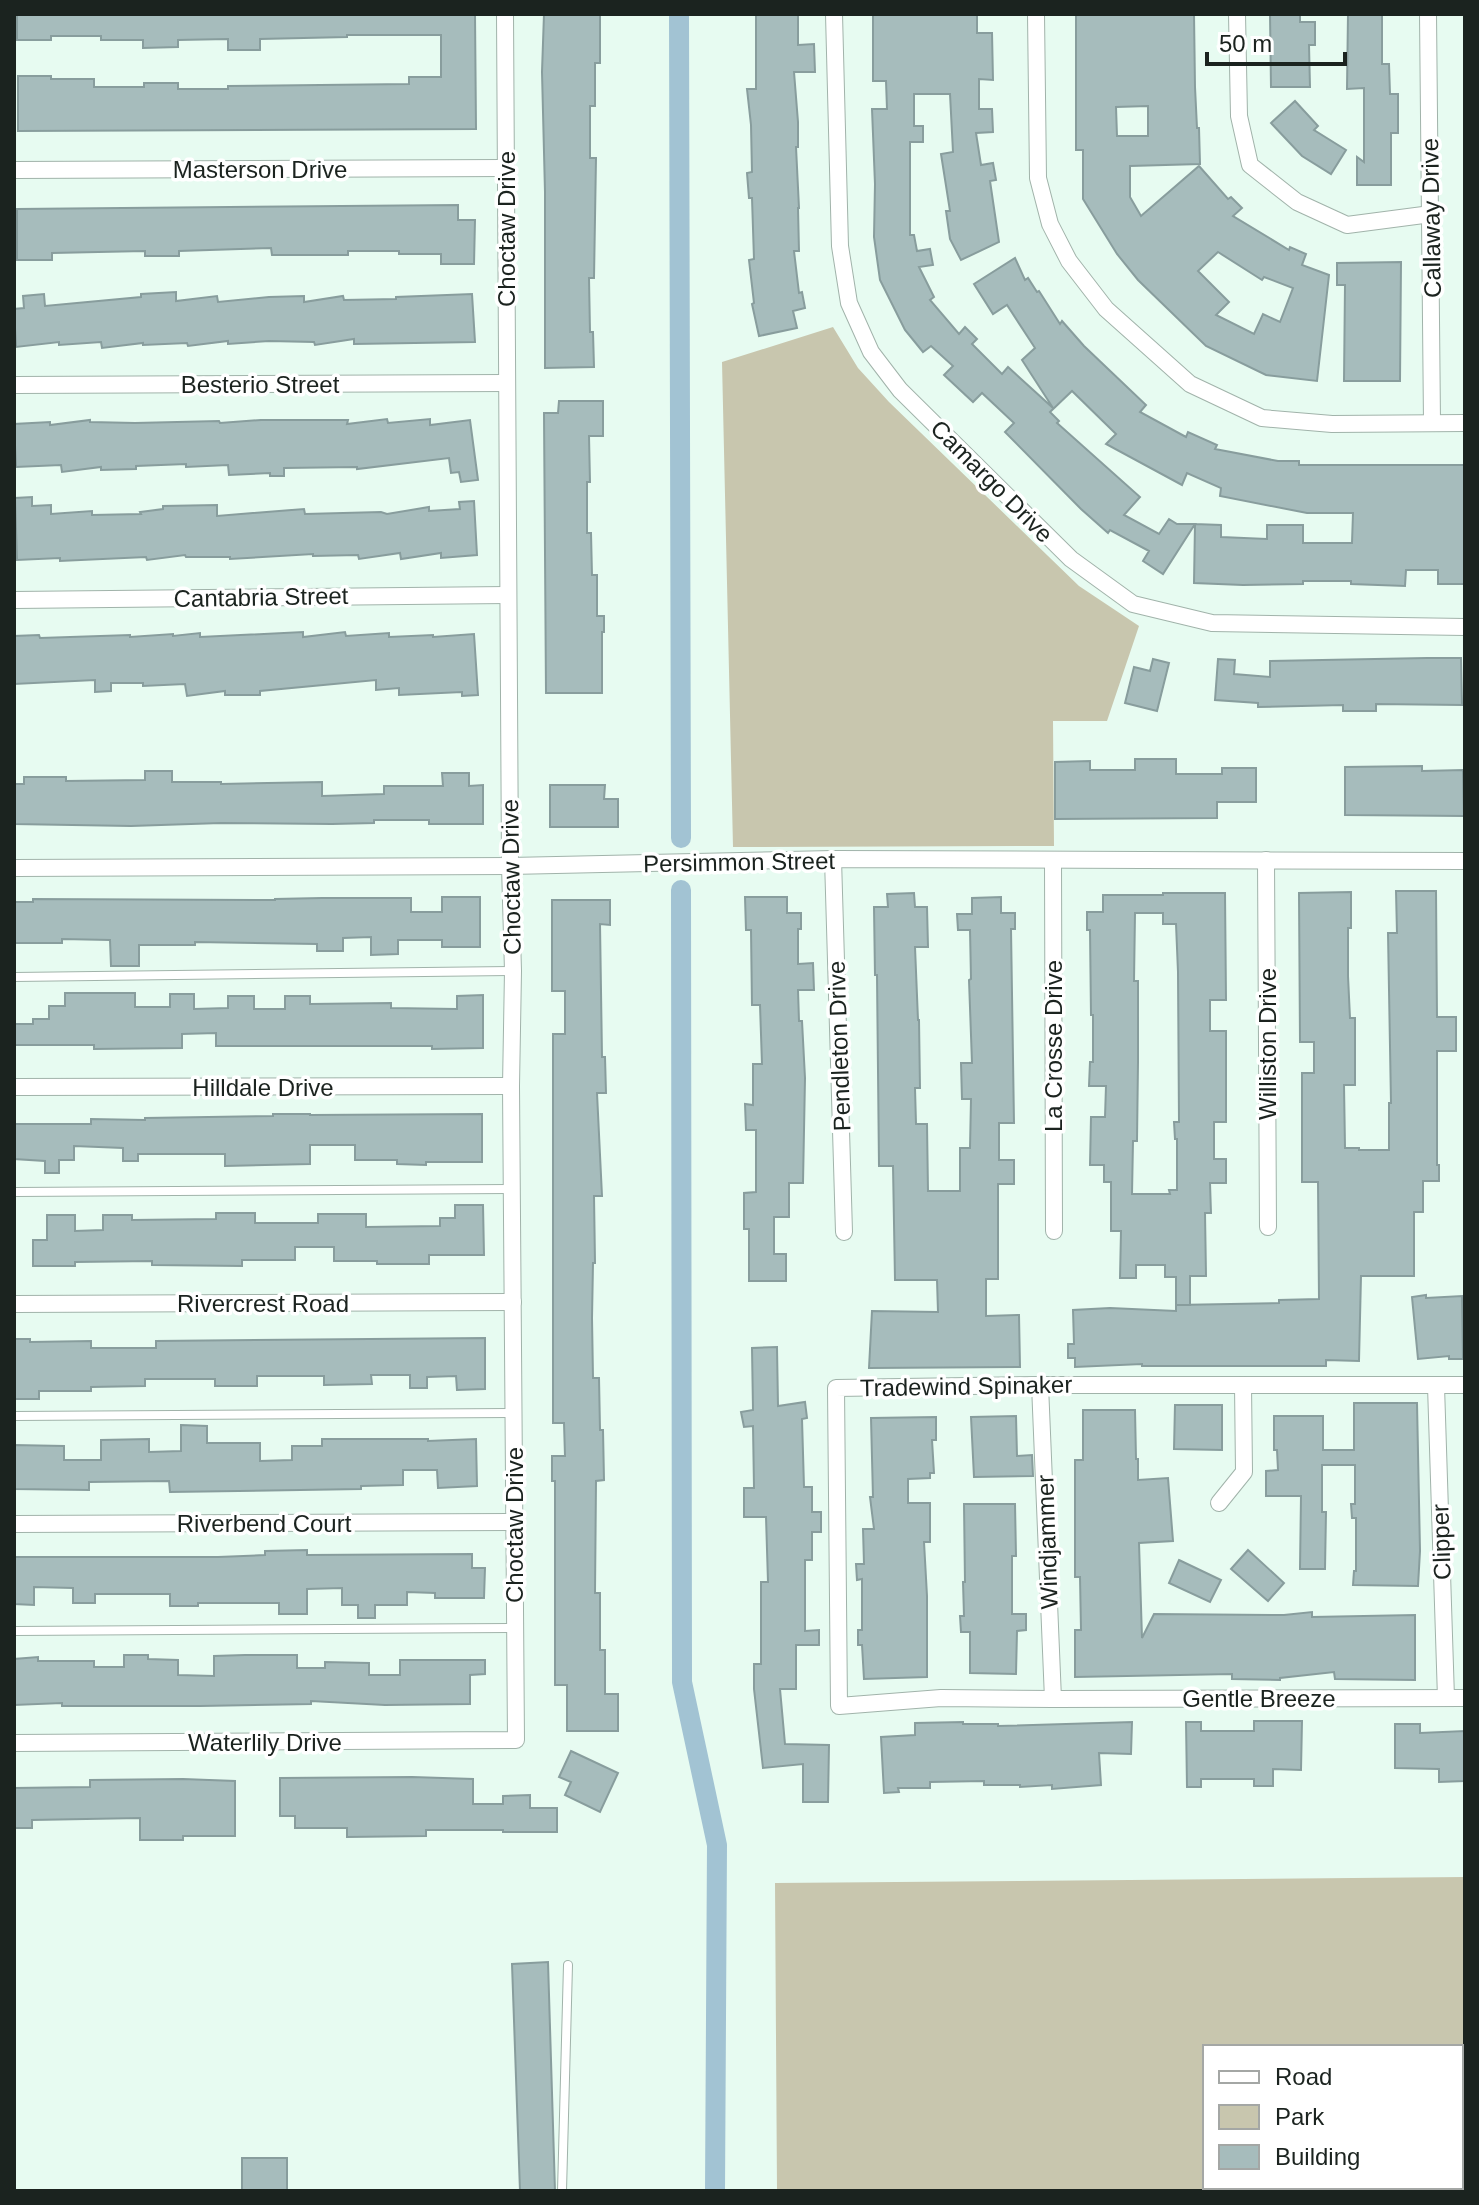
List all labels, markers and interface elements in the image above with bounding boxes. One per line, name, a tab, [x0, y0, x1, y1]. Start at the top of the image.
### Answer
scale bar	[1207, 16, 1345, 66]
text: 50 m	[1219, 30, 1272, 57]
street label: Callaway Drive	[1416, 138, 1446, 298]
street label: Choctaw Drive	[493, 151, 520, 307]
street label: Masterson Drive	[173, 156, 347, 183]
street label: Besterio Street	[181, 371, 340, 398]
street label: Camargo Drive	[925, 414, 1059, 548]
street label: Cantabria Street	[173, 582, 349, 612]
street label: Choctaw Drive	[496, 799, 526, 955]
street label: Persimmon Street	[643, 847, 836, 877]
street label: Pendleton Drive	[823, 960, 855, 1132]
street label: La Crosse Drive	[1040, 960, 1067, 1132]
street label: Williston Drive	[1254, 968, 1281, 1120]
street label: Hilldale Drive	[192, 1074, 334, 1101]
street label: Rivercrest Road	[177, 1290, 349, 1317]
street label: Tradewind Spinaker	[859, 1371, 1073, 1401]
street label: Choctaw Drive	[501, 1447, 528, 1603]
street label: Windjammer	[1031, 1474, 1063, 1610]
street label: Clipper	[1426, 1504, 1456, 1580]
street label: Riverbend Court	[177, 1510, 352, 1537]
street label: Gentle Breeze	[1182, 1685, 1336, 1712]
street label: Waterlily Drive	[188, 1729, 342, 1756]
legend	[1203, 2045, 1463, 2189]
text: Road	[1275, 2063, 1332, 2090]
text: Park	[1275, 2103, 1325, 2130]
text: Building	[1275, 2143, 1360, 2170]

